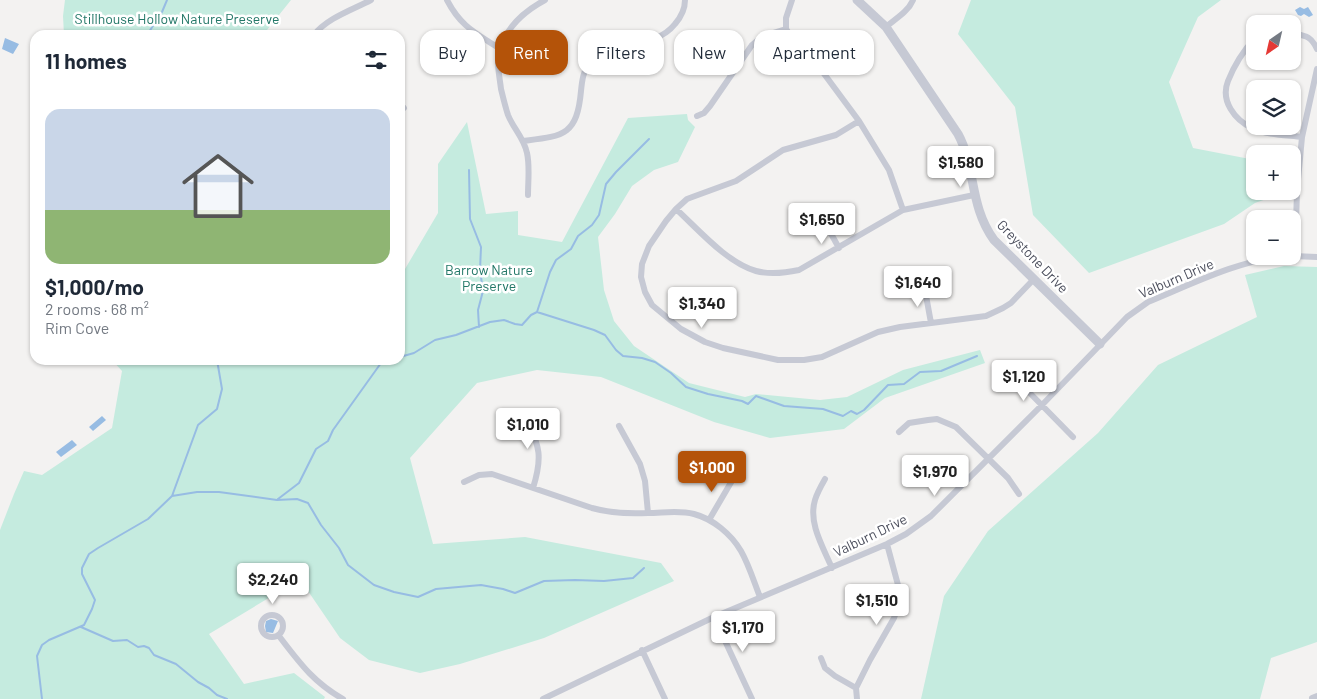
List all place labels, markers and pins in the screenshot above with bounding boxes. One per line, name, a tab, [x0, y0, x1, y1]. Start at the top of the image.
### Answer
pin: $1,580	[920, 146, 1002, 188]
pin: $1,650	[781, 202, 863, 245]
pin: $1,640	[877, 266, 959, 308]
pin: $1,340	[661, 286, 743, 329]
pin: $1,120	[983, 360, 1065, 402]
pin: $1,010	[487, 408, 569, 450]
pin: $1,000	[671, 450, 753, 493]
pin: $1,970	[894, 454, 976, 497]
pin: $2,240	[232, 562, 314, 605]
pin: $1,510	[836, 584, 918, 626]
pin: $1,170	[702, 610, 784, 653]

